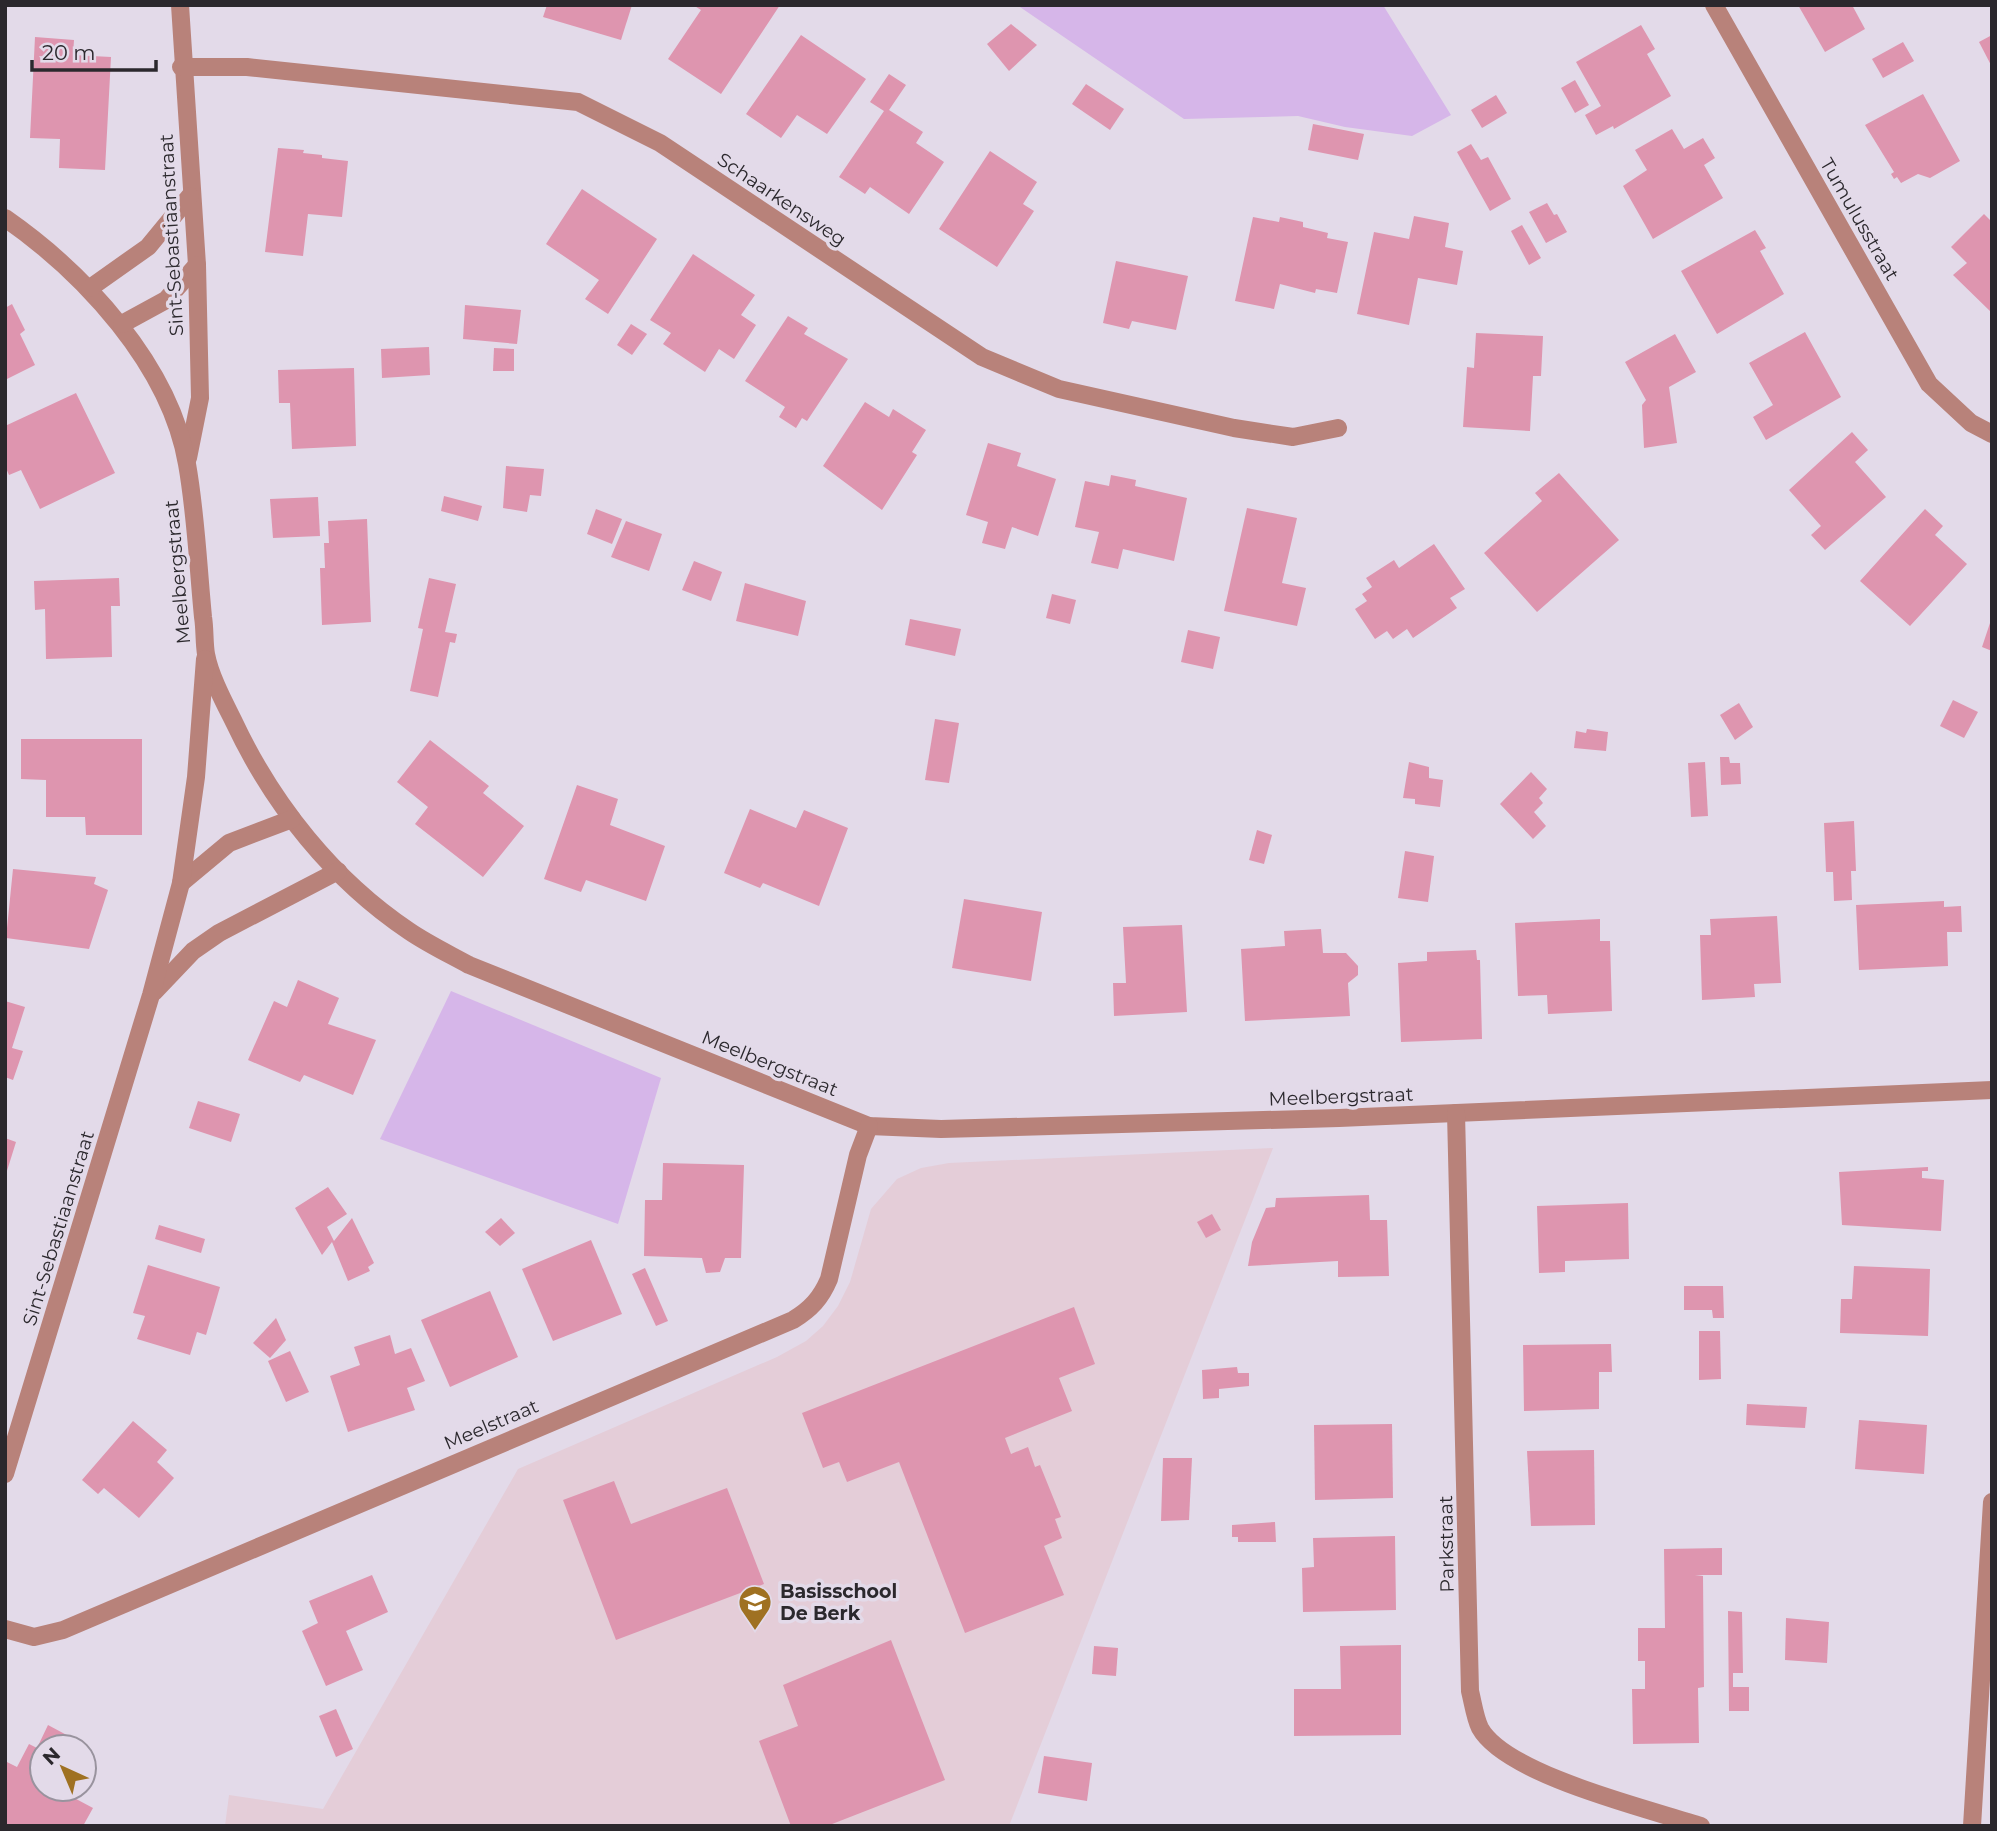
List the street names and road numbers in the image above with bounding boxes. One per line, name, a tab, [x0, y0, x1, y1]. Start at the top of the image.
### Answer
street label: Sint-Sebastiaanstraat	[155, 133, 188, 337]
street label: Schaarkensweg	[713, 148, 850, 251]
street label: Tumulusstraat	[1815, 154, 1904, 285]
street label: Meelbergstraat	[160, 498, 195, 645]
street label: Meelbergstraat	[698, 1026, 842, 1101]
street label: Meelbergstraat	[1268, 1082, 1414, 1111]
street label: Sint-Sebastiaanstraat	[18, 1128, 99, 1328]
street label: Meelstraat	[441, 1394, 542, 1455]
street label: Parkstraat	[1434, 1495, 1459, 1593]

